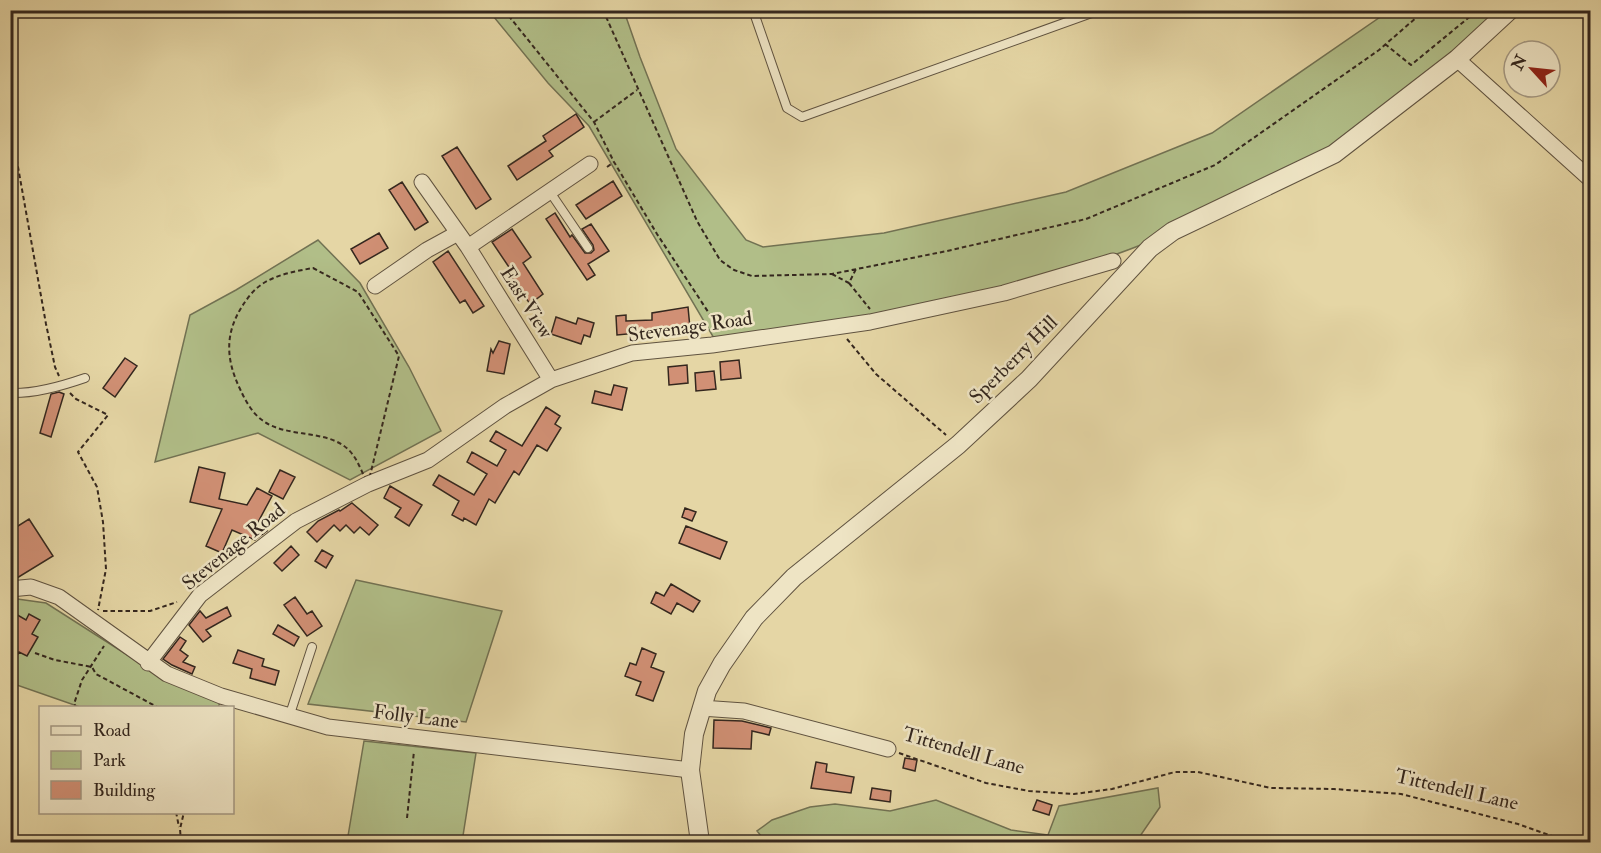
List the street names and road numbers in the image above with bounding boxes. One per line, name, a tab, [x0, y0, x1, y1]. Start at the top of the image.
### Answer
street label: East View	[495, 262, 559, 343]
street label: Stevenage Road	[626, 305, 754, 348]
street label: Sperberry Hill	[964, 310, 1064, 410]
street label: Stevenage Road	[177, 497, 290, 596]
street label: Folly Lane	[372, 699, 460, 734]
street label: Tittendell Lane	[900, 721, 1028, 780]
street label: Tittendell Lane	[1393, 763, 1521, 816]

